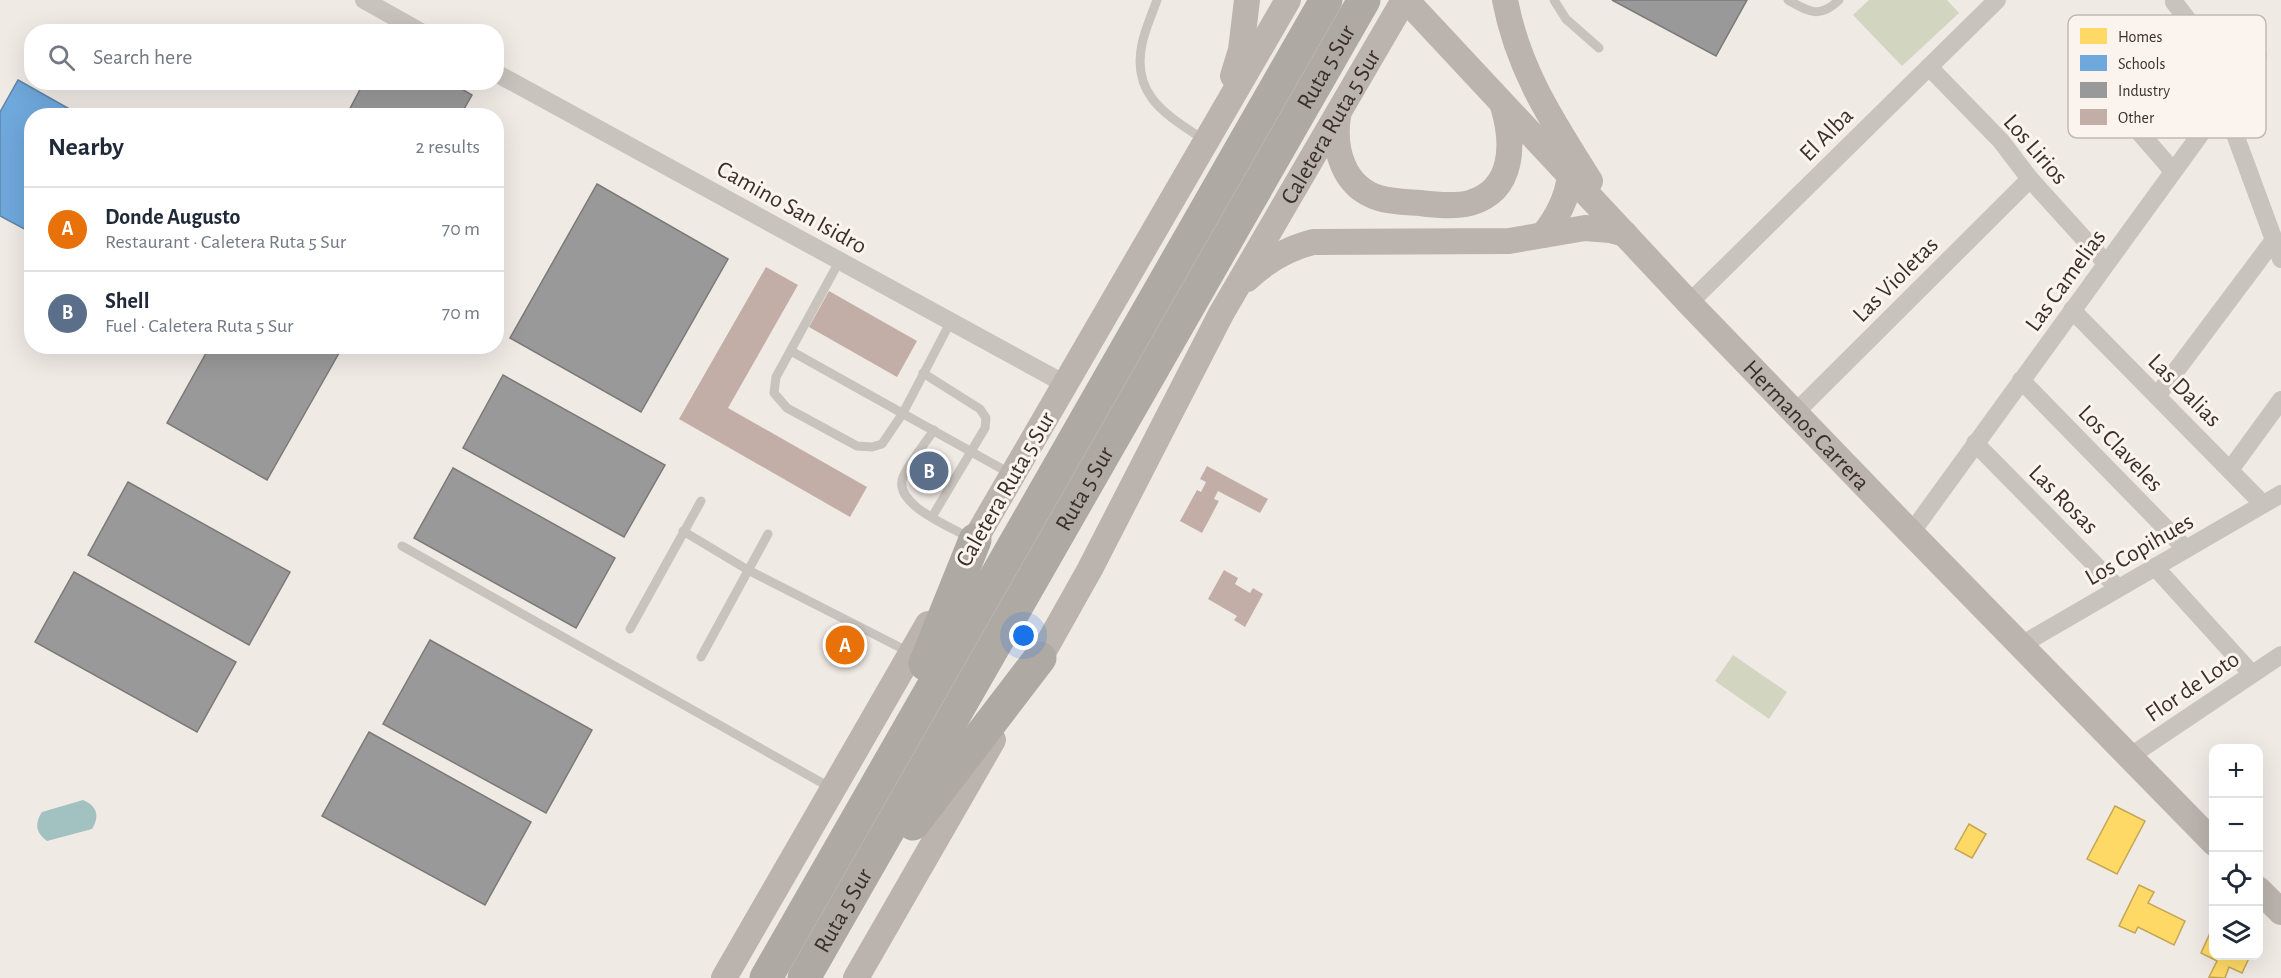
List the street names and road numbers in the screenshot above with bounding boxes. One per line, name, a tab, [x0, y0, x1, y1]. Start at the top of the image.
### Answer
street label: Ruta 5 Sur	[1293, 21, 1360, 114]
street label: Caletera Ruta 5 Sur	[1277, 45, 1385, 209]
street label: El Alba	[1795, 103, 1858, 166]
street label: Los Lirios	[1999, 110, 2072, 189]
street label: Camino San Isidro	[713, 157, 870, 259]
street label: Las Camelias	[2021, 225, 2111, 336]
street label: Las Violetas	[1848, 232, 1943, 327]
street label: Las Dalias	[2143, 350, 2225, 432]
street label: Hermanos Carrera	[1738, 356, 1874, 495]
street label: Los Claveles	[2073, 401, 2167, 497]
street label: Caletera Ruta 5 Sur	[952, 408, 1060, 571]
street label: Ruta 5 Sur	[1052, 443, 1119, 535]
street label: Las Rosas	[2024, 460, 2103, 539]
street label: Los Copihues	[2081, 509, 2198, 590]
street label: Flor de Loto	[2141, 647, 2244, 727]
street label: Ruta 5 Sur	[810, 864, 877, 957]

